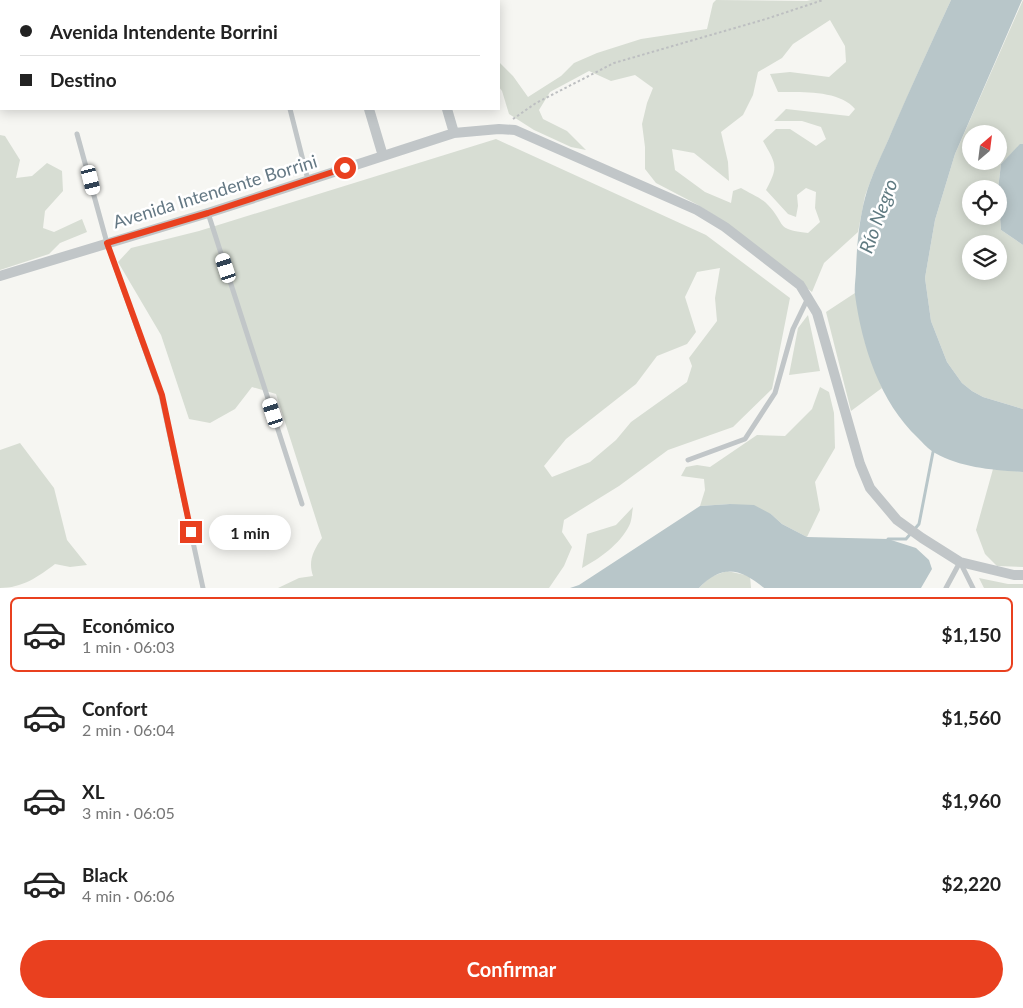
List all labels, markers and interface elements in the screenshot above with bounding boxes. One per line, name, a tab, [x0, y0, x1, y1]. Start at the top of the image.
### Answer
text: Avenida Intendente Borrini	[50, 20, 278, 43]
text: Destino	[50, 68, 117, 91]
north arrow	[962, 125, 1008, 170]
map controls	[962, 125, 1007, 280]
street label: Avenida Intendente Borrini	[110, 149, 319, 233]
route start	[334, 157, 356, 179]
car	[80, 164, 101, 196]
water label: Río Negro	[854, 176, 902, 256]
button: locate	[962, 180, 1007, 225]
button: layers	[962, 235, 1007, 280]
car	[214, 251, 237, 285]
car	[261, 396, 284, 430]
callout: 1 min	[208, 514, 291, 550]
route end	[180, 521, 202, 543]
text: 1 min	[230, 523, 270, 542]
icon: car	[22, 612, 67, 657]
text: Económico	[82, 614, 175, 637]
text: $1,150	[941, 623, 1001, 646]
text: 1 min · 06:03	[82, 637, 175, 656]
icon: car	[22, 695, 67, 740]
text: Confort	[82, 697, 147, 720]
text: $1,560	[941, 706, 1001, 729]
text: 2 min · 06:04	[82, 720, 175, 739]
icon: car	[22, 778, 67, 823]
text: XL	[82, 780, 105, 803]
text: $1,960	[941, 789, 1001, 812]
text: 3 min · 06:05	[82, 803, 175, 822]
icon: car	[22, 861, 67, 906]
text: Black	[82, 863, 128, 886]
text: $2,220	[941, 872, 1001, 895]
text: 4 min · 06:06	[82, 886, 175, 905]
button: Confirmar	[20, 940, 1003, 998]

